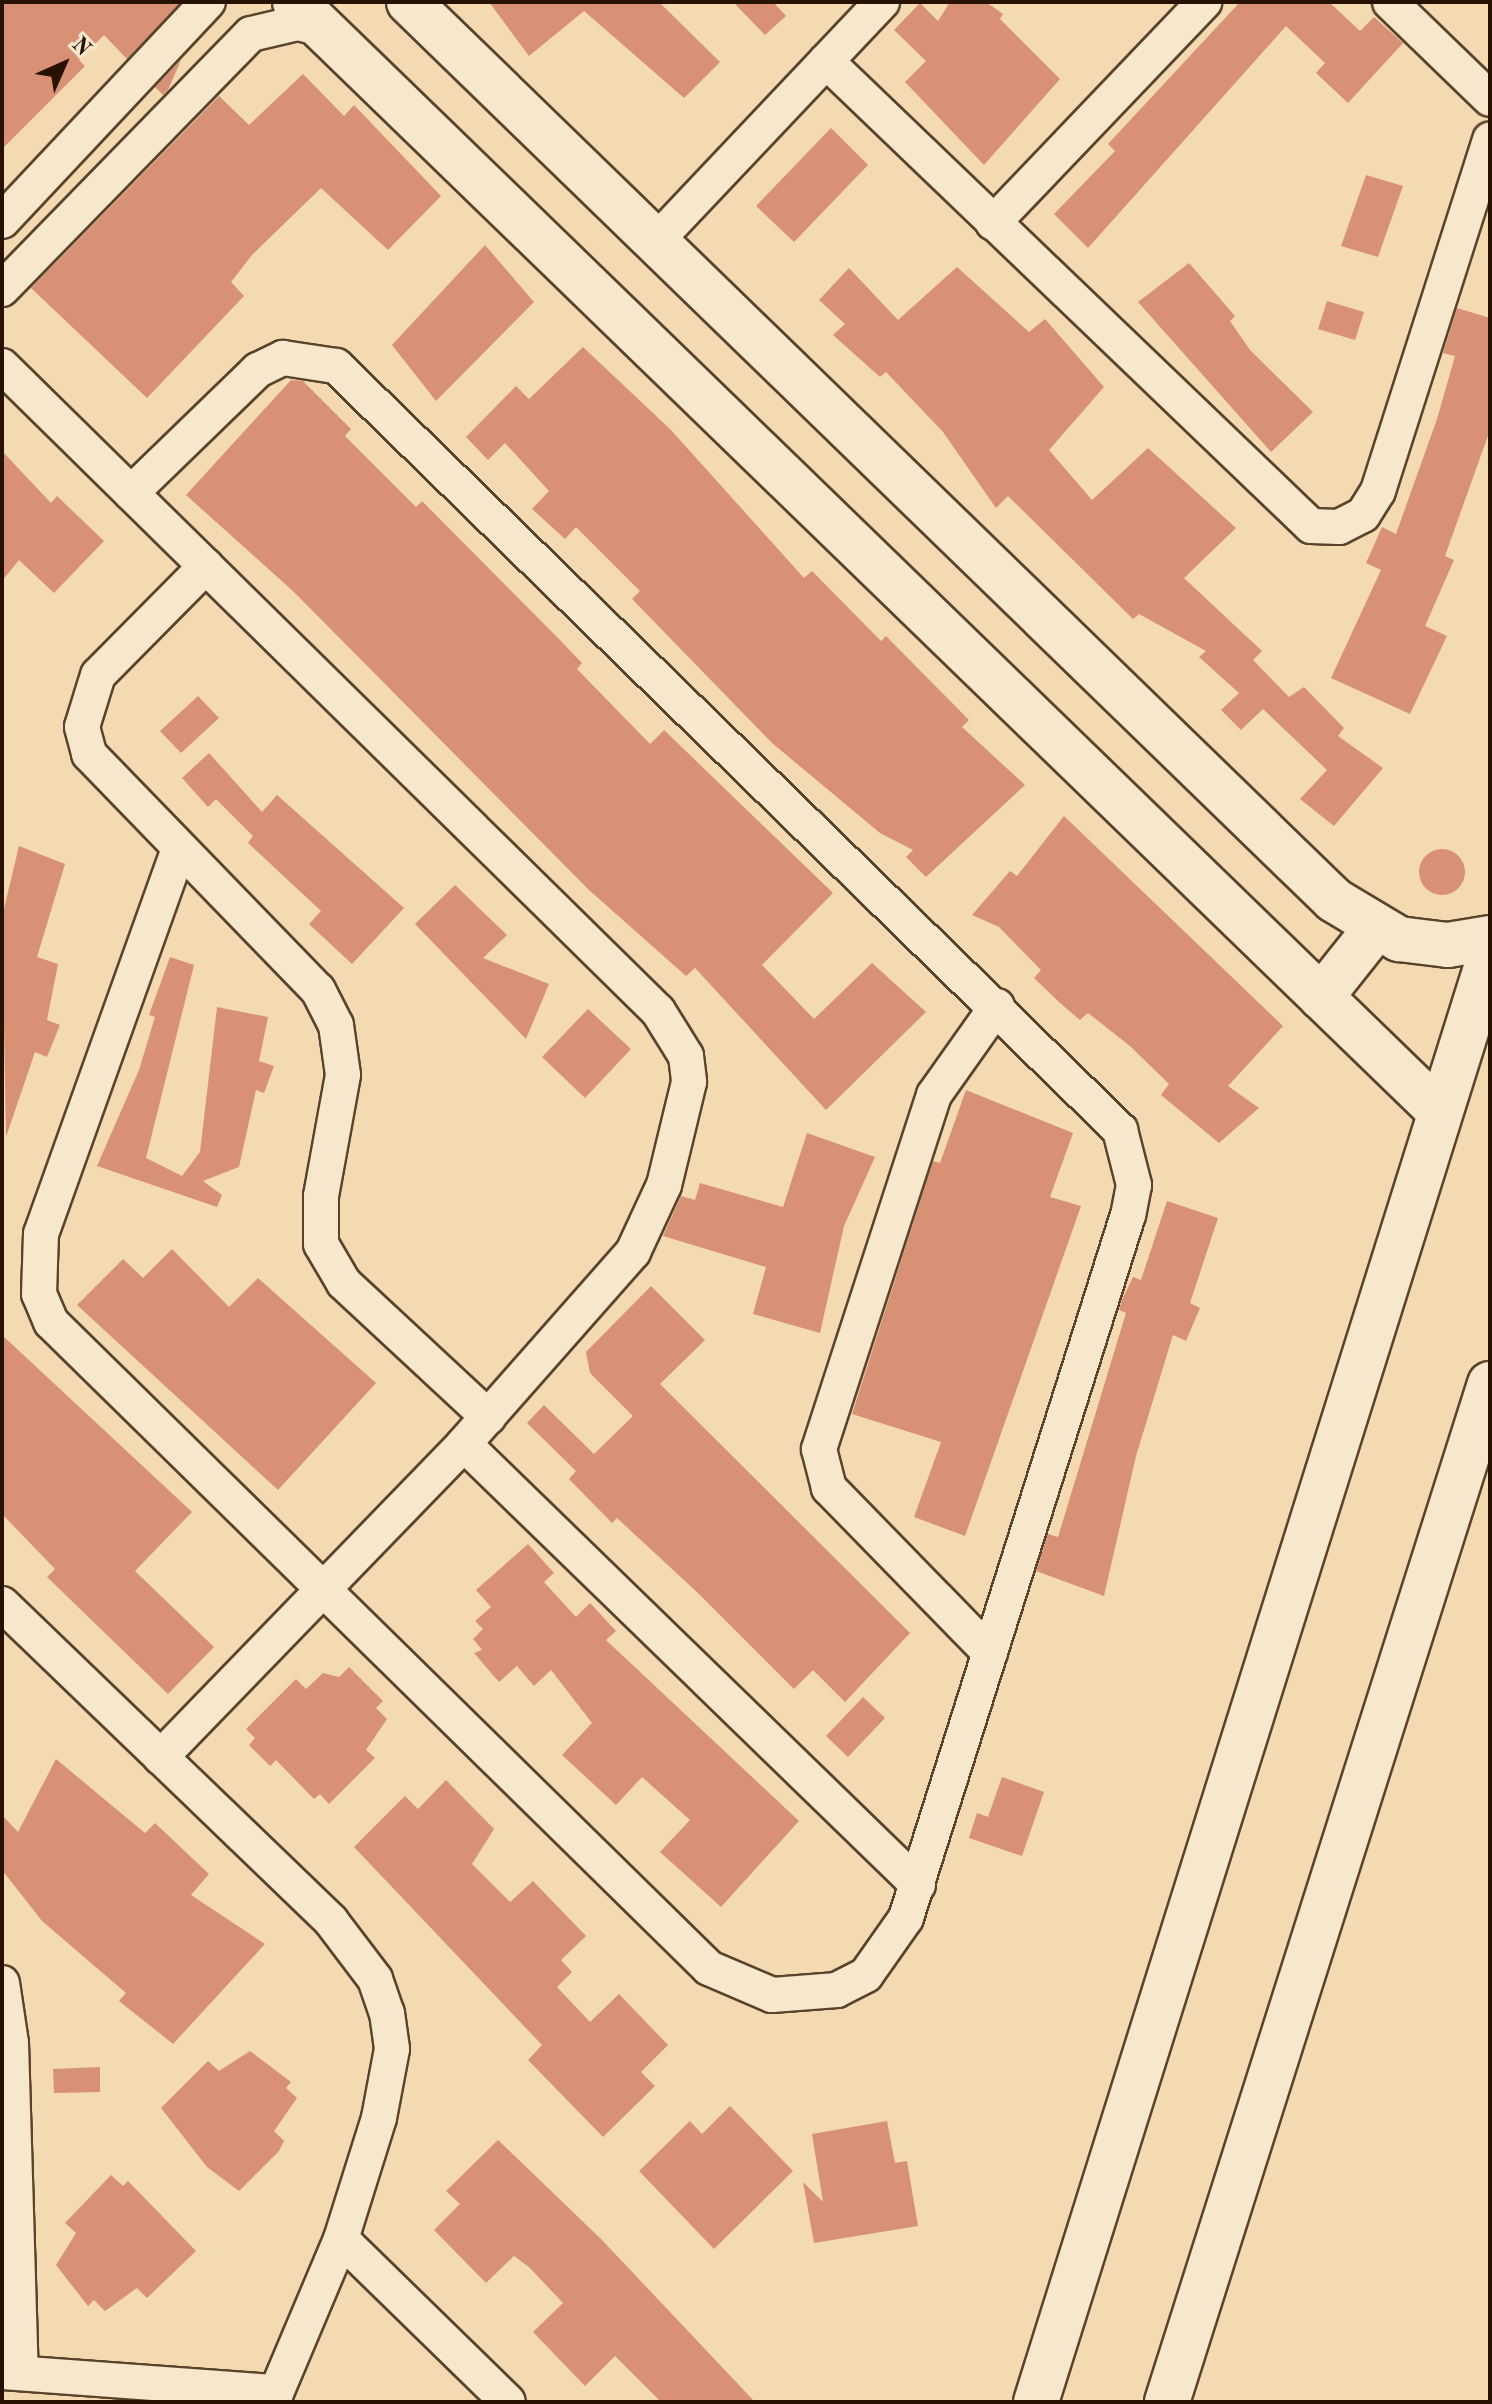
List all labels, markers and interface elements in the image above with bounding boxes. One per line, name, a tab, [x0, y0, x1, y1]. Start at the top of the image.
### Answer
north arrow	[24, 24, 104, 104]
text: N	[67, 33, 95, 61]

